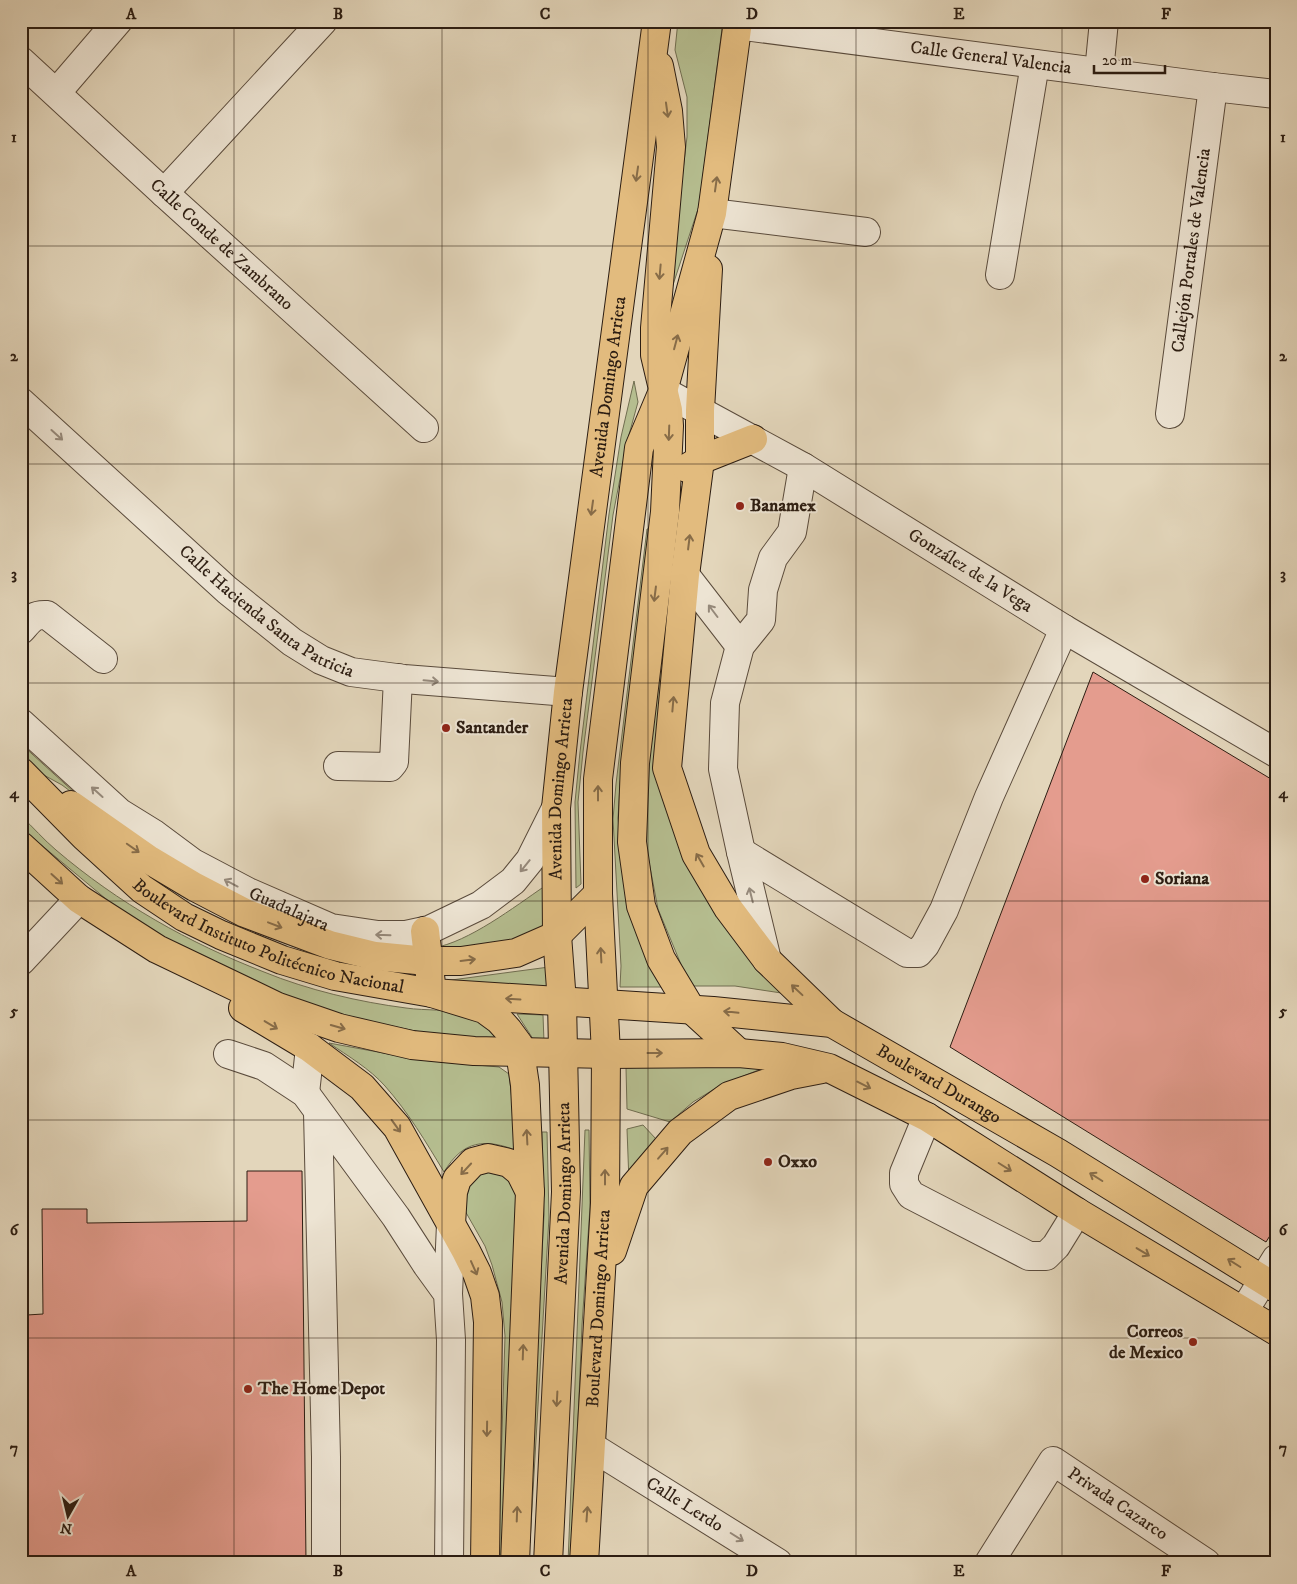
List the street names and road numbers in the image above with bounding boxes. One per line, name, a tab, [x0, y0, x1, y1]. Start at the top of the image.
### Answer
street label: Calle General Valencia	[909, 37, 1073, 80]
street label: Callejón Portales de Valencia	[1167, 146, 1216, 354]
street label: Calle Conde de Zambrano	[145, 174, 298, 316]
street label: Avenida Domingo Arrieta	[586, 295, 631, 479]
street label: González de la Vega	[904, 524, 1037, 618]
street label: Calle Hacienda Santa Patricia	[174, 540, 357, 683]
street label: Avenida Domingo Arrieta	[545, 697, 578, 880]
street label: Boulevard Instituto Politécnico Nacional	[127, 874, 406, 999]
street label: Guadalajara	[245, 883, 332, 937]
street label: Boulevard Durango	[872, 1040, 1005, 1129]
street label: Avenida Domingo Arrieta	[551, 1102, 577, 1285]
street label: Boulevard Domingo Arrieta	[582, 1208, 616, 1408]
street label: Privada Cazarco	[1063, 1463, 1172, 1546]
street label: Calle Lerdo	[642, 1472, 727, 1537]

